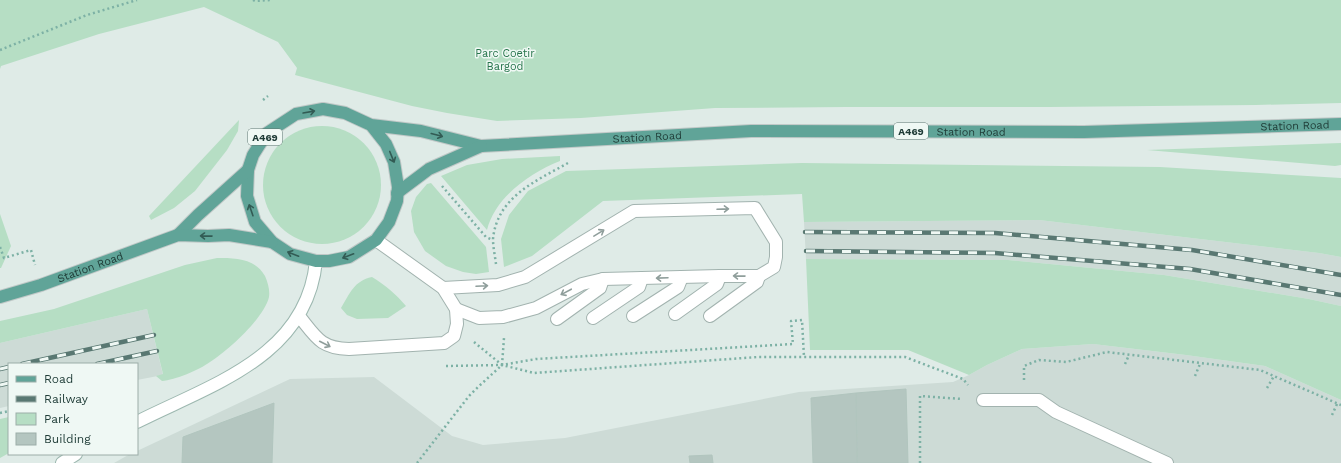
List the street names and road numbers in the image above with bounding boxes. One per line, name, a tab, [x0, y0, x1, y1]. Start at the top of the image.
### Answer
street label: Station Road	[1260, 118, 1330, 133]
road number: A469	[894, 123, 928, 139]
street label: Station Road	[936, 125, 1006, 138]
street label: Station Road	[612, 128, 682, 145]
road number: A469	[248, 129, 282, 145]
street label: Station Road	[55, 249, 125, 285]

